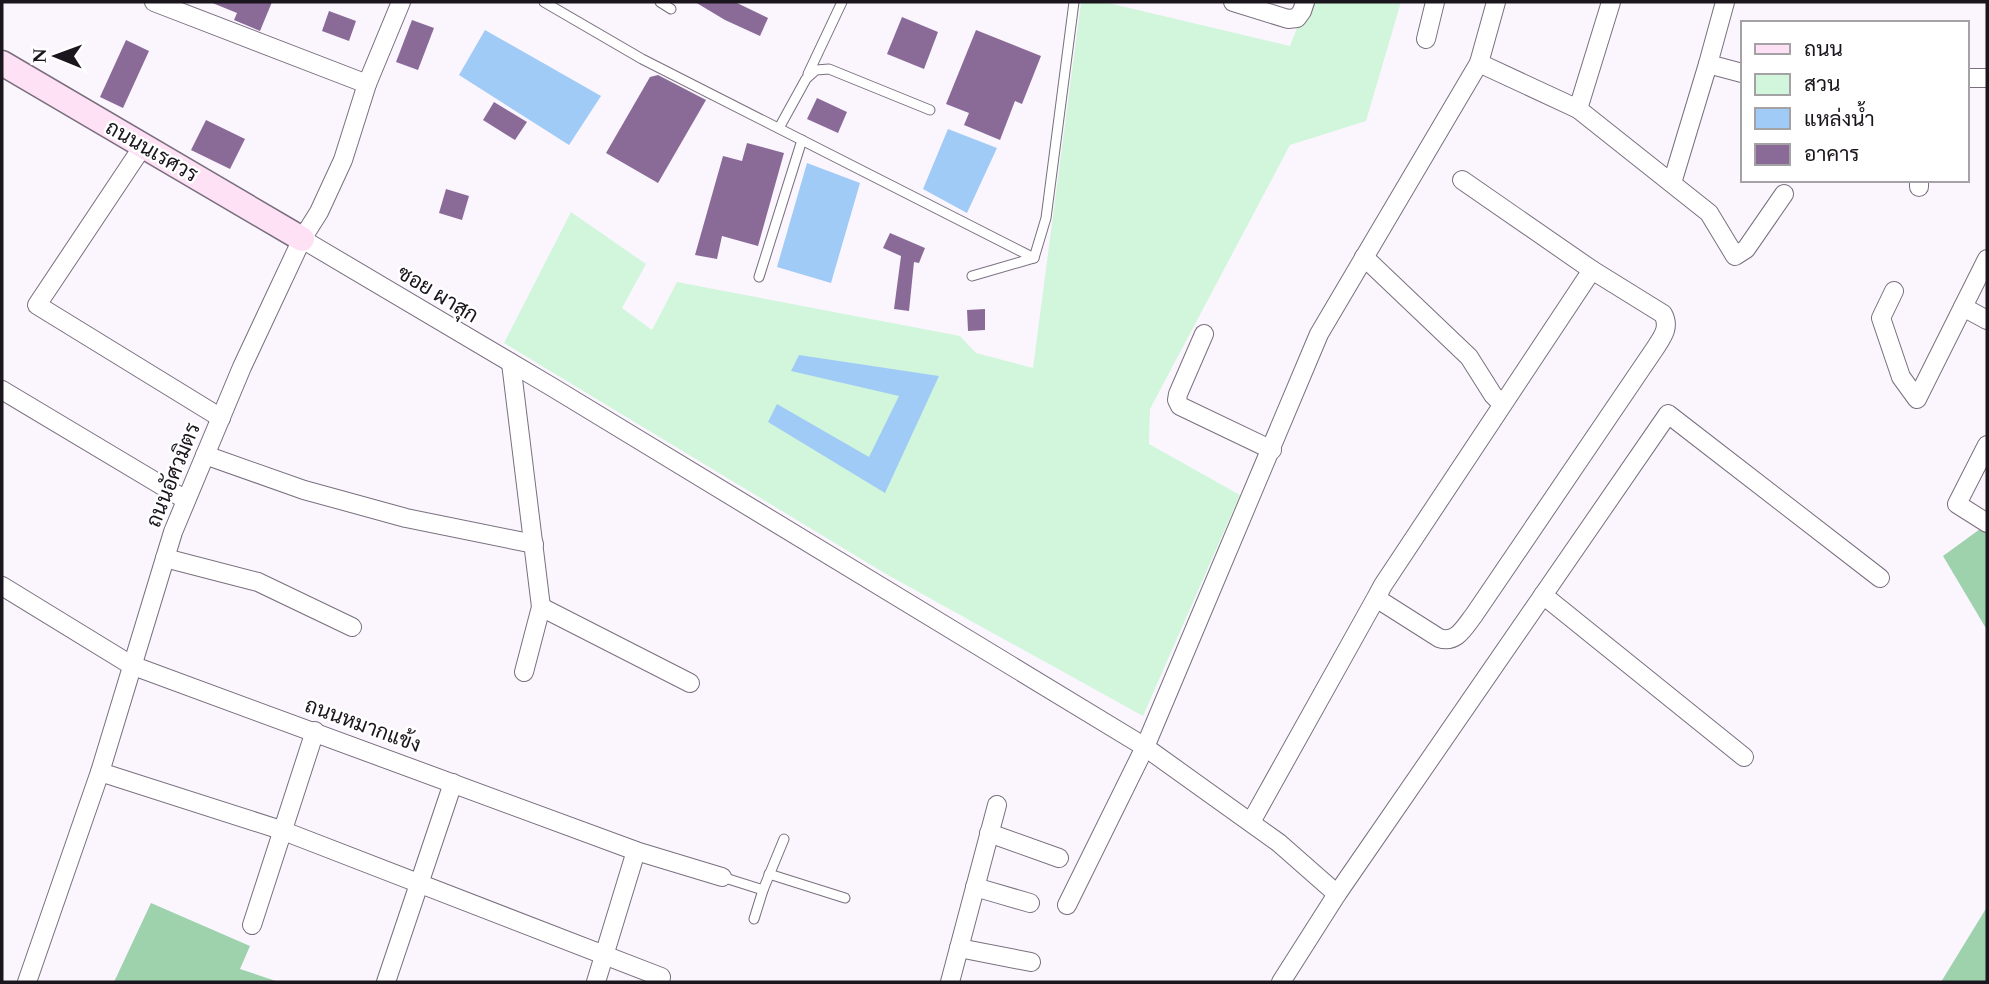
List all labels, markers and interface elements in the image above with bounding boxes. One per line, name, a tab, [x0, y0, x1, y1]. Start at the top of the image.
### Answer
north arrow	[21, 21, 91, 91]
legend	[1741, 21, 1968, 182]
text: ถนน	[1804, 34, 1843, 66]
text: N	[26, 48, 55, 64]
text: สวน	[1804, 69, 1840, 101]
text: แหล่งน้ำ	[1804, 101, 1875, 136]
street label: ถนนนเรศวร	[99, 112, 204, 191]
text: อาคาร	[1804, 139, 1860, 171]
street label: ซอย ผาสุก	[391, 258, 484, 332]
street label: ถนนอัศวมิตร	[138, 418, 209, 533]
street label: ถนนหมากแข้ง	[300, 690, 425, 762]

